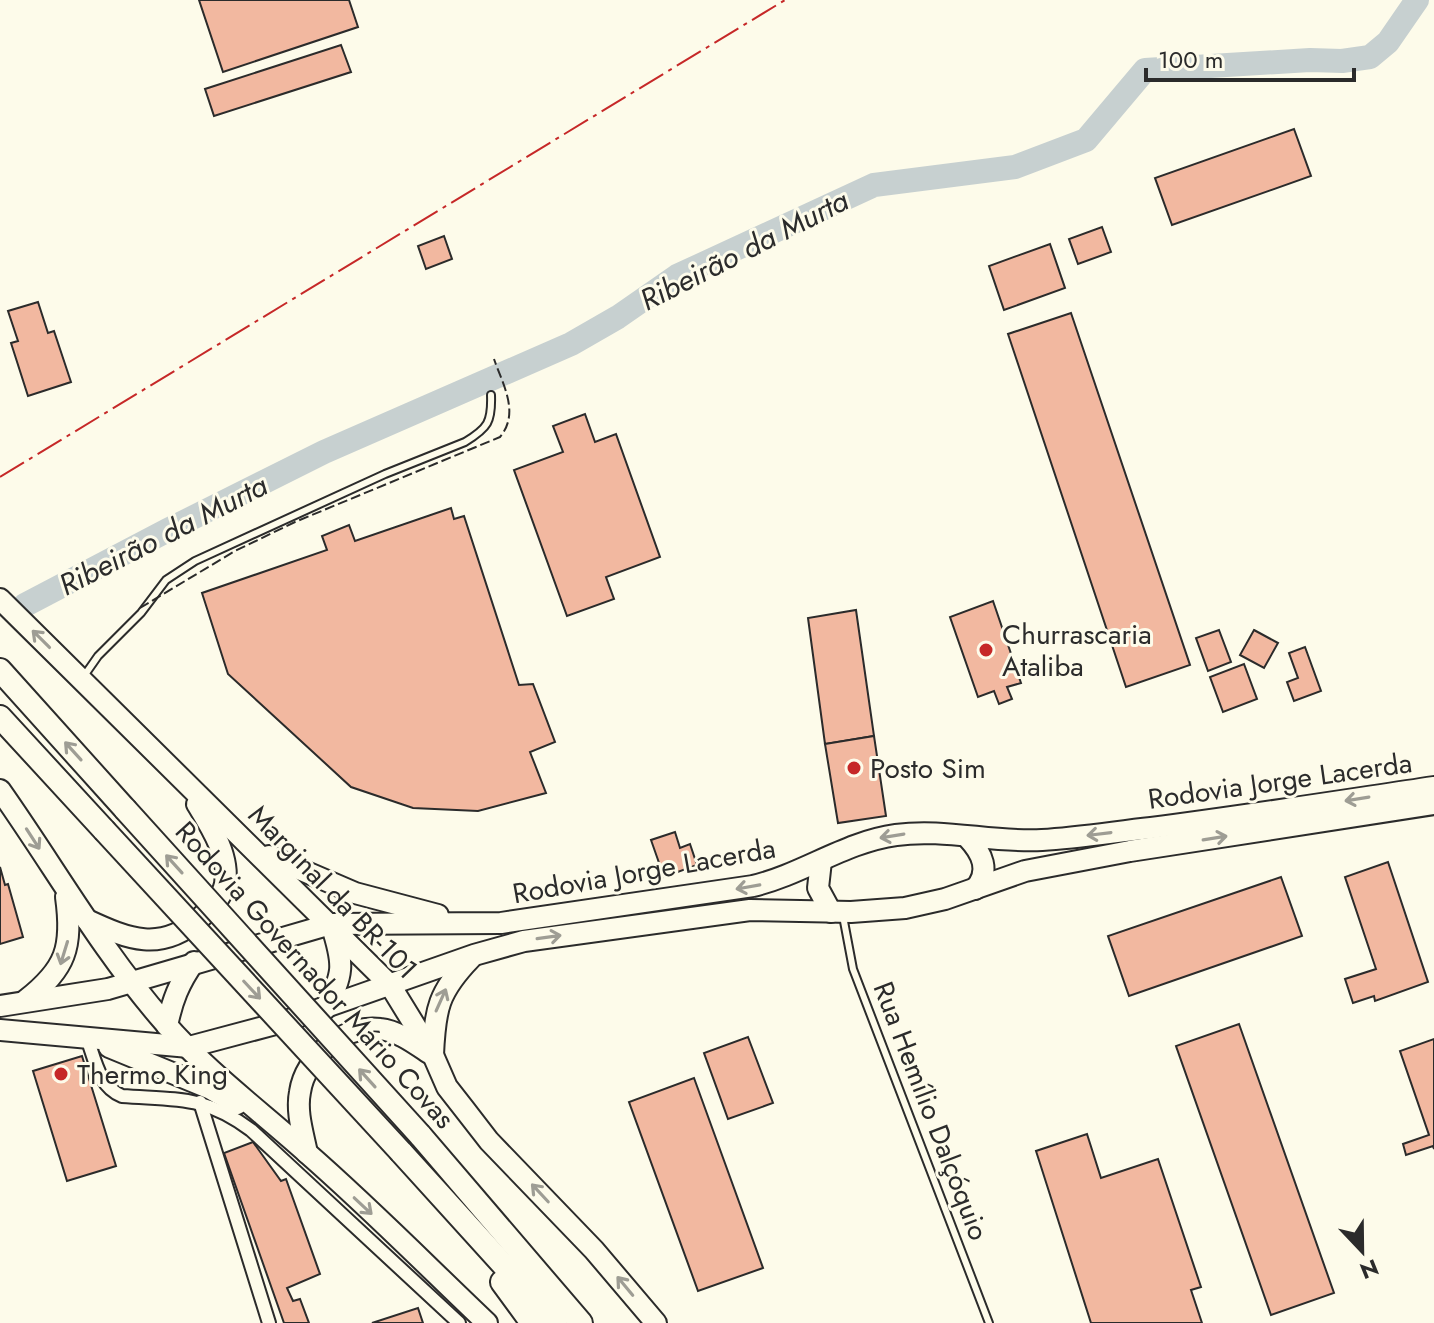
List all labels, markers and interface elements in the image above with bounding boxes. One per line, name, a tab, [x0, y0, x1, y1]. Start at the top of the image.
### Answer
scale bar	[1146, 32, 1354, 82]
text: 100 m	[1158, 42, 1224, 77]
water label: Ribeirão da Murta	[632, 179, 856, 321]
water label: Ribeirão da Murta	[51, 464, 275, 606]
place label: Churrascaria Ataliba	[1002, 614, 1152, 687]
one-way arrow	[32, 630, 51, 649]
marker: Churrascaria Ataliba	[977, 641, 995, 659]
one-way arrow	[64, 742, 82, 762]
street label: Rodovia Jorge Lacerda	[1145, 742, 1415, 820]
place label: Posto Sim	[870, 748, 986, 789]
marker: Posto Sim	[845, 759, 863, 777]
one-way arrow	[1345, 792, 1370, 807]
street label: Marginal da BR-101	[239, 796, 427, 988]
street label: Rodovia Governador Mário Covas	[166, 812, 464, 1138]
one-way arrow	[1086, 826, 1113, 841]
one-way arrow	[26, 827, 42, 850]
street label: Rodovia Jorge Lacerda	[509, 828, 779, 914]
one-way arrow	[880, 829, 906, 844]
one-way arrow	[1202, 829, 1227, 844]
one-way arrow	[166, 854, 184, 874]
one-way arrow	[736, 880, 762, 895]
one-way arrow	[536, 929, 561, 944]
one-way arrow	[56, 940, 71, 966]
street label: Rua Hemílio Dalçóquio	[863, 976, 999, 1246]
one-way arrow	[242, 980, 261, 1000]
one-way arrow	[434, 988, 449, 1012]
place label: Thermo King	[77, 1054, 228, 1095]
marker: Thermo King	[52, 1065, 70, 1083]
one-way arrow	[359, 1068, 377, 1088]
one-way arrow	[531, 1184, 550, 1204]
one-way arrow	[353, 1196, 373, 1215]
north arrow	[1322, 1211, 1402, 1291]
text: N	[1355, 1251, 1384, 1288]
one-way arrow	[616, 1276, 634, 1297]

